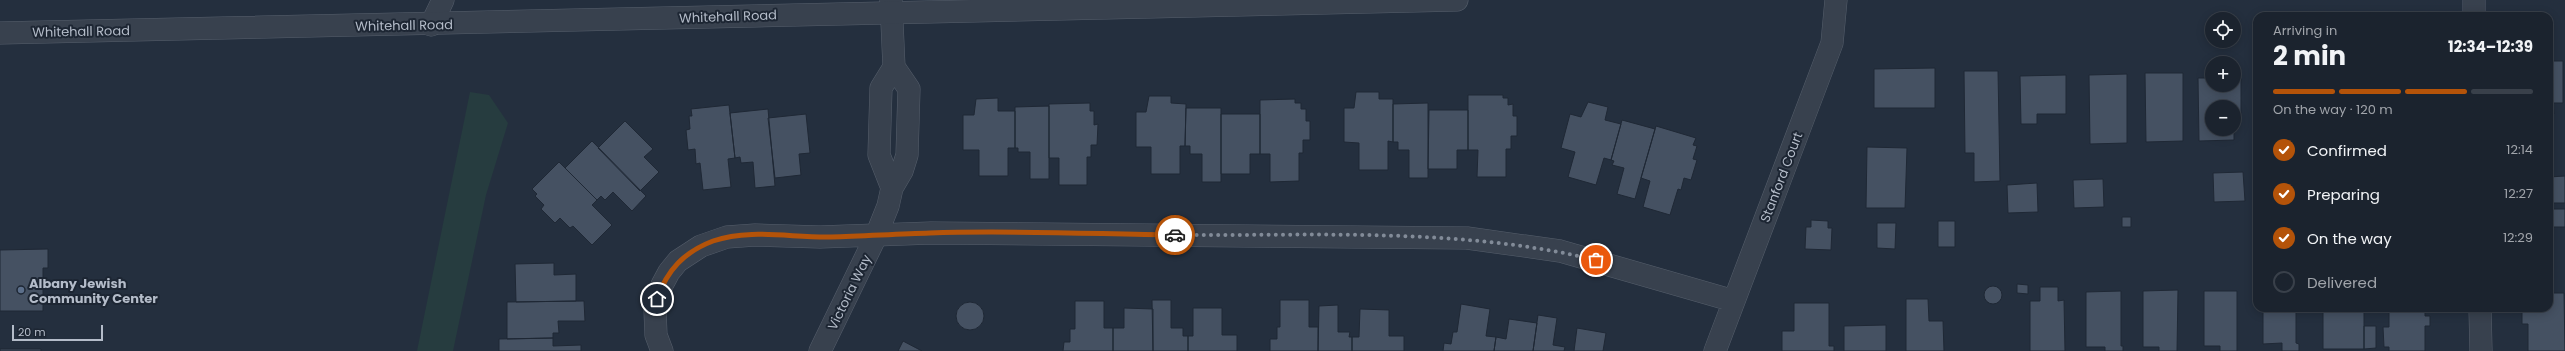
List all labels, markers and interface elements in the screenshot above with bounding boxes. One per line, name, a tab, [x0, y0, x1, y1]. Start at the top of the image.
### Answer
street label: Whitehall Road	[679, 5, 777, 28]
map controls	[2205, 12, 2241, 136]
button: locate	[2205, 12, 2241, 48]
street label: Whitehall Road	[355, 15, 453, 36]
street label: Whitehall Road	[32, 21, 130, 42]
text: Arriving in	[2273, 21, 2337, 40]
text: 12:34–12:39	[2448, 36, 2533, 57]
text: 2 min	[2273, 38, 2346, 74]
button: +	[2205, 56, 2241, 92]
button: −	[2205, 100, 2241, 136]
text: On the way · 120 m	[2273, 100, 2393, 119]
street label: Stanford Court	[1755, 129, 1808, 225]
icon: check	[2273, 139, 2295, 161]
text: Confirmed	[2307, 140, 2387, 161]
text: 12:14	[2506, 140, 2533, 159]
icon: check	[2273, 183, 2295, 205]
text: Preparing	[2307, 184, 2380, 205]
text: 12:27	[2504, 184, 2533, 203]
courier	[1155, 215, 1195, 255]
icon: car	[1164, 224, 1186, 246]
icon: check	[2273, 227, 2295, 249]
text: On the way	[2307, 228, 2392, 249]
text: 12:29	[2503, 228, 2533, 247]
pin	[1579, 243, 1613, 277]
icon: bag	[1585, 249, 1607, 271]
street label: Victoria Way	[823, 251, 876, 333]
text: Delivered	[2307, 272, 2377, 293]
place label: Albany Jewish Community Center	[29, 274, 158, 308]
pin	[640, 282, 674, 316]
marker: Albany Jewish Community Center	[16, 285, 26, 295]
icon: home	[646, 288, 668, 310]
scale bar	[12, 323, 103, 342]
text: 20 m	[18, 324, 46, 340]

